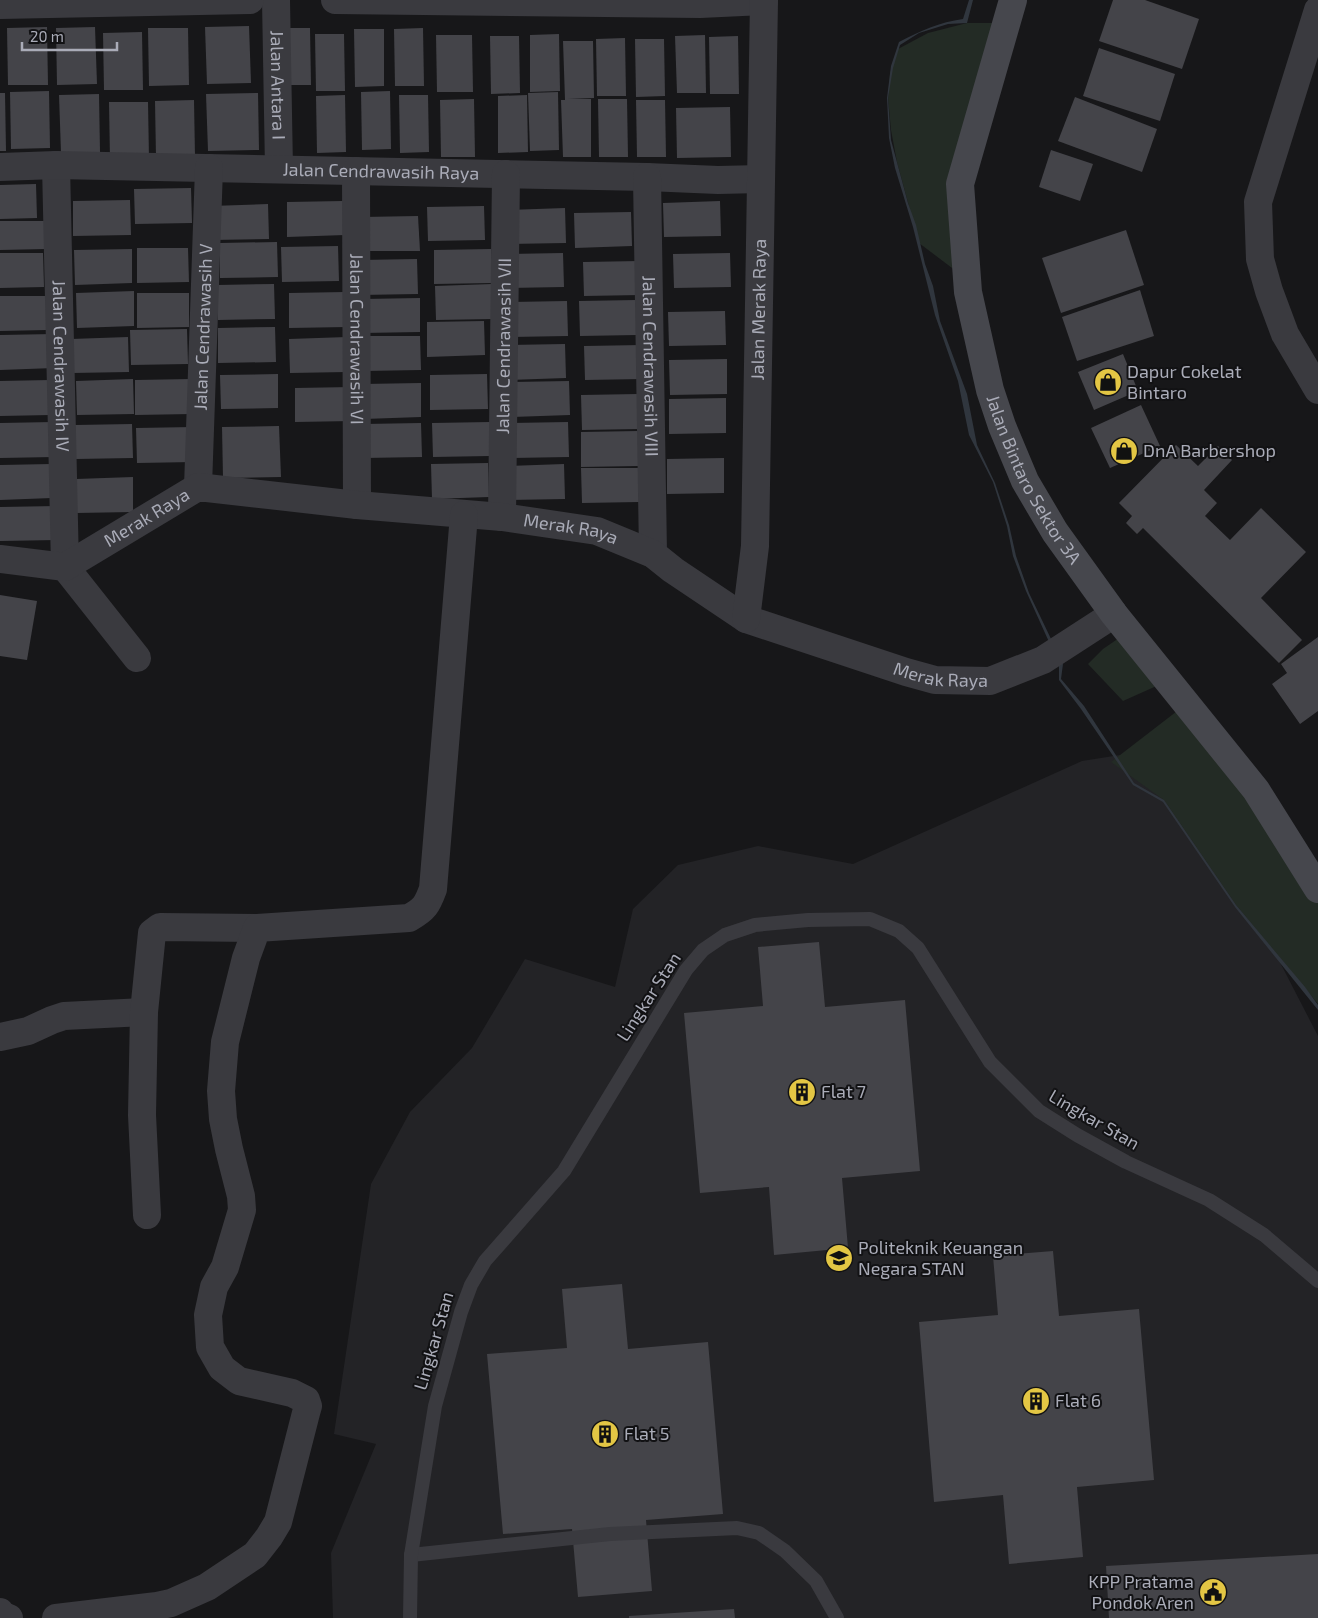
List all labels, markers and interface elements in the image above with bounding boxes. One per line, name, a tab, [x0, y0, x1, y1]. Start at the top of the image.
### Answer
scale bar	[22, 20, 118, 52]
text: 20 m	[30, 27, 64, 45]
street label: Jalan Antara I	[267, 30, 290, 140]
street label: Jalan Cendrawasih Raya	[282, 158, 479, 184]
street label: Jalan Merak Raya	[746, 239, 770, 381]
street label: Jalan Cendrawasih V	[189, 243, 216, 411]
street label: Jalan Cendrawasih VI	[346, 253, 369, 425]
street label: Jalan Cendrawasih VII	[491, 258, 515, 434]
street label: Jalan Cendrawasih VIII	[639, 275, 663, 457]
street label: Jalan Cendrawasih IV	[49, 280, 74, 452]
place label: Dapur Cokelat Bintaro	[1127, 360, 1242, 403]
shop icon: Dapur Cokelat Bintaro	[1093, 367, 1123, 397]
street label: Jalan Bintaro Sektor 3A	[982, 392, 1087, 569]
shop icon: DnA Barbershop	[1109, 436, 1139, 466]
place label: DnA Barbershop	[1143, 439, 1276, 461]
street label: Merak Raya	[100, 483, 193, 551]
street label: Merak Raya	[522, 508, 622, 549]
street label: Merak Raya	[891, 657, 988, 691]
street label: Lingkar Stan	[611, 948, 685, 1045]
building icon: Flat 7	[787, 1077, 817, 1107]
place label: Flat 7	[821, 1080, 866, 1102]
street label: Lingkar Stan	[1045, 1084, 1144, 1154]
place label: Politeknik Keuangan Negara STAN	[858, 1236, 1023, 1279]
school or university icon: Politeknik Keuangan Negara STAN	[824, 1243, 854, 1273]
street label: Lingkar Stan	[409, 1289, 458, 1392]
building icon: Flat 6	[1021, 1386, 1051, 1416]
place label: Flat 6	[1055, 1389, 1101, 1411]
building icon: Flat 5	[590, 1419, 620, 1449]
place label: Flat 5	[624, 1422, 669, 1444]
place label: KPP Pratama Pondok Aren	[1088, 1570, 1194, 1613]
public building icon: KPP Pratama Pondok Aren	[1198, 1577, 1228, 1607]

